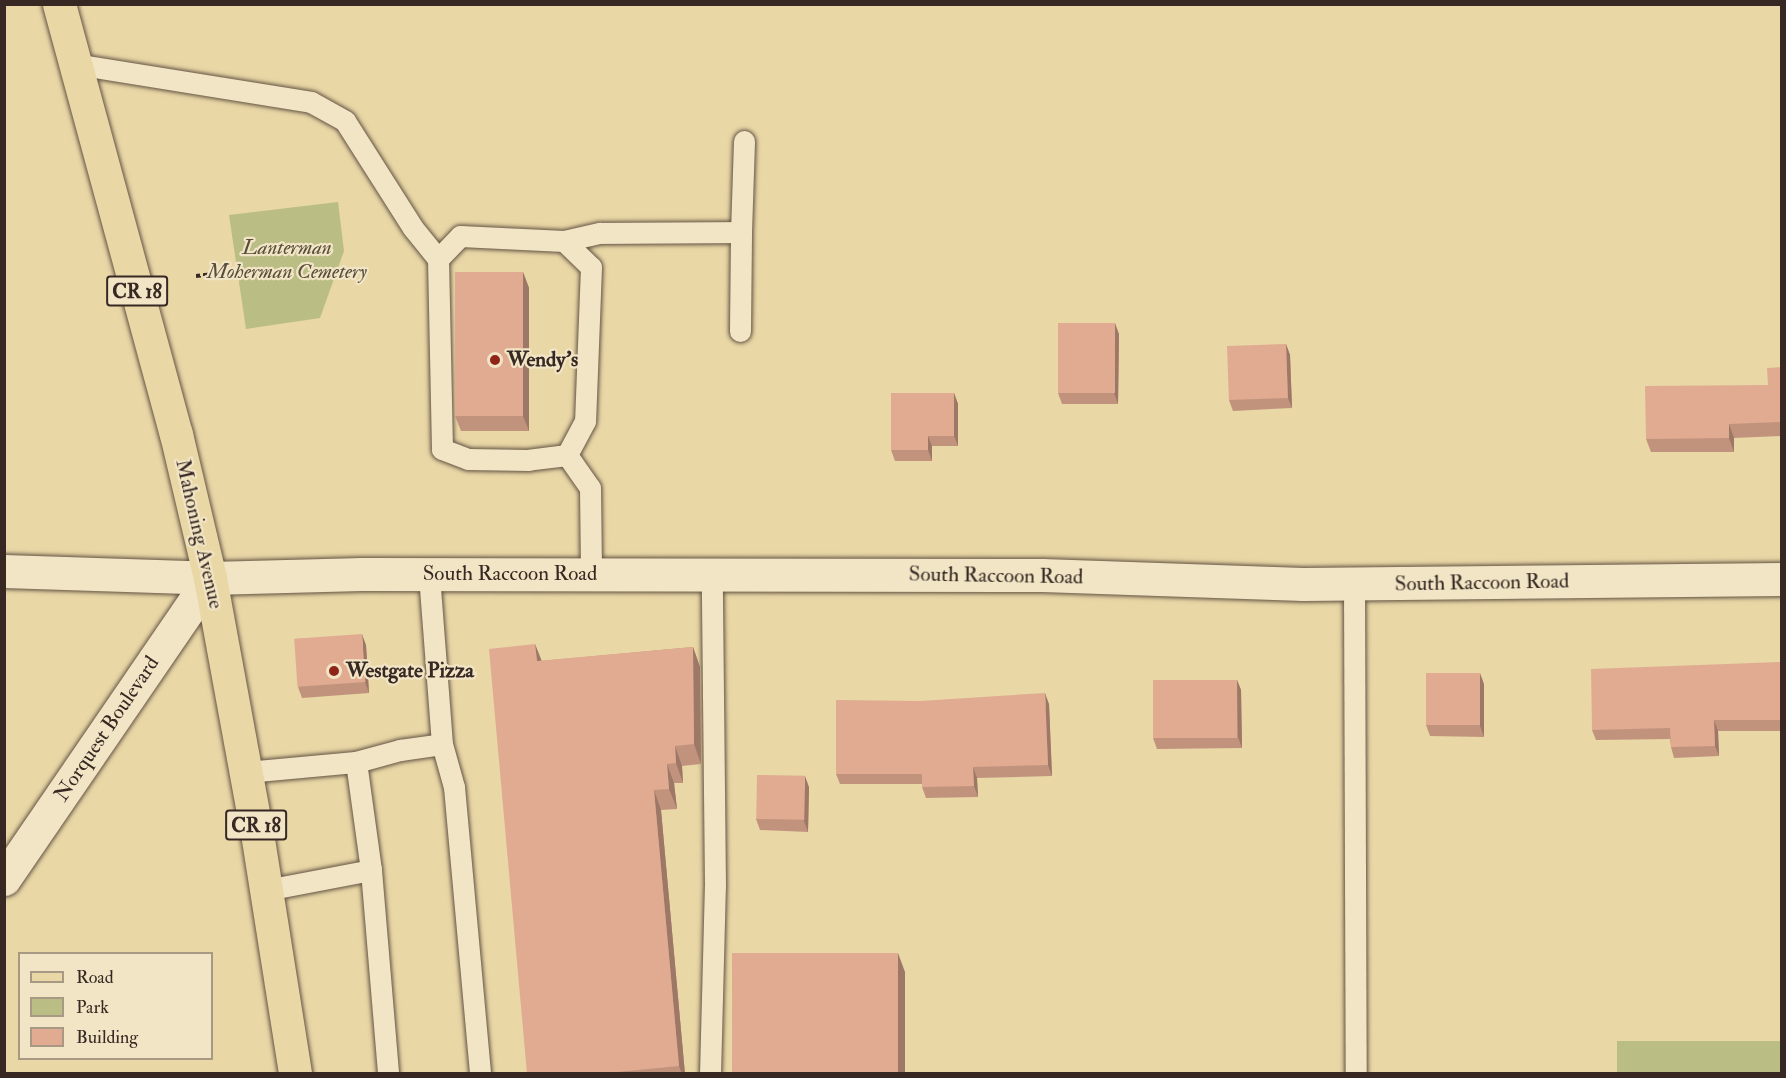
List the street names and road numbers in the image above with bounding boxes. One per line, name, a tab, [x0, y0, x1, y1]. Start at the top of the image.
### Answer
road number: CR 18	[106, 274, 168, 308]
street label: Mahoning Avenue	[170, 457, 228, 611]
street label: South Raccoon Road	[423, 561, 597, 587]
street label: South Raccoon Road	[908, 562, 1084, 590]
street label: South Raccoon Road	[1394, 569, 1570, 597]
street label: Norquest Boulevard	[49, 652, 165, 806]
road number: CR 18	[224, 808, 288, 842]

